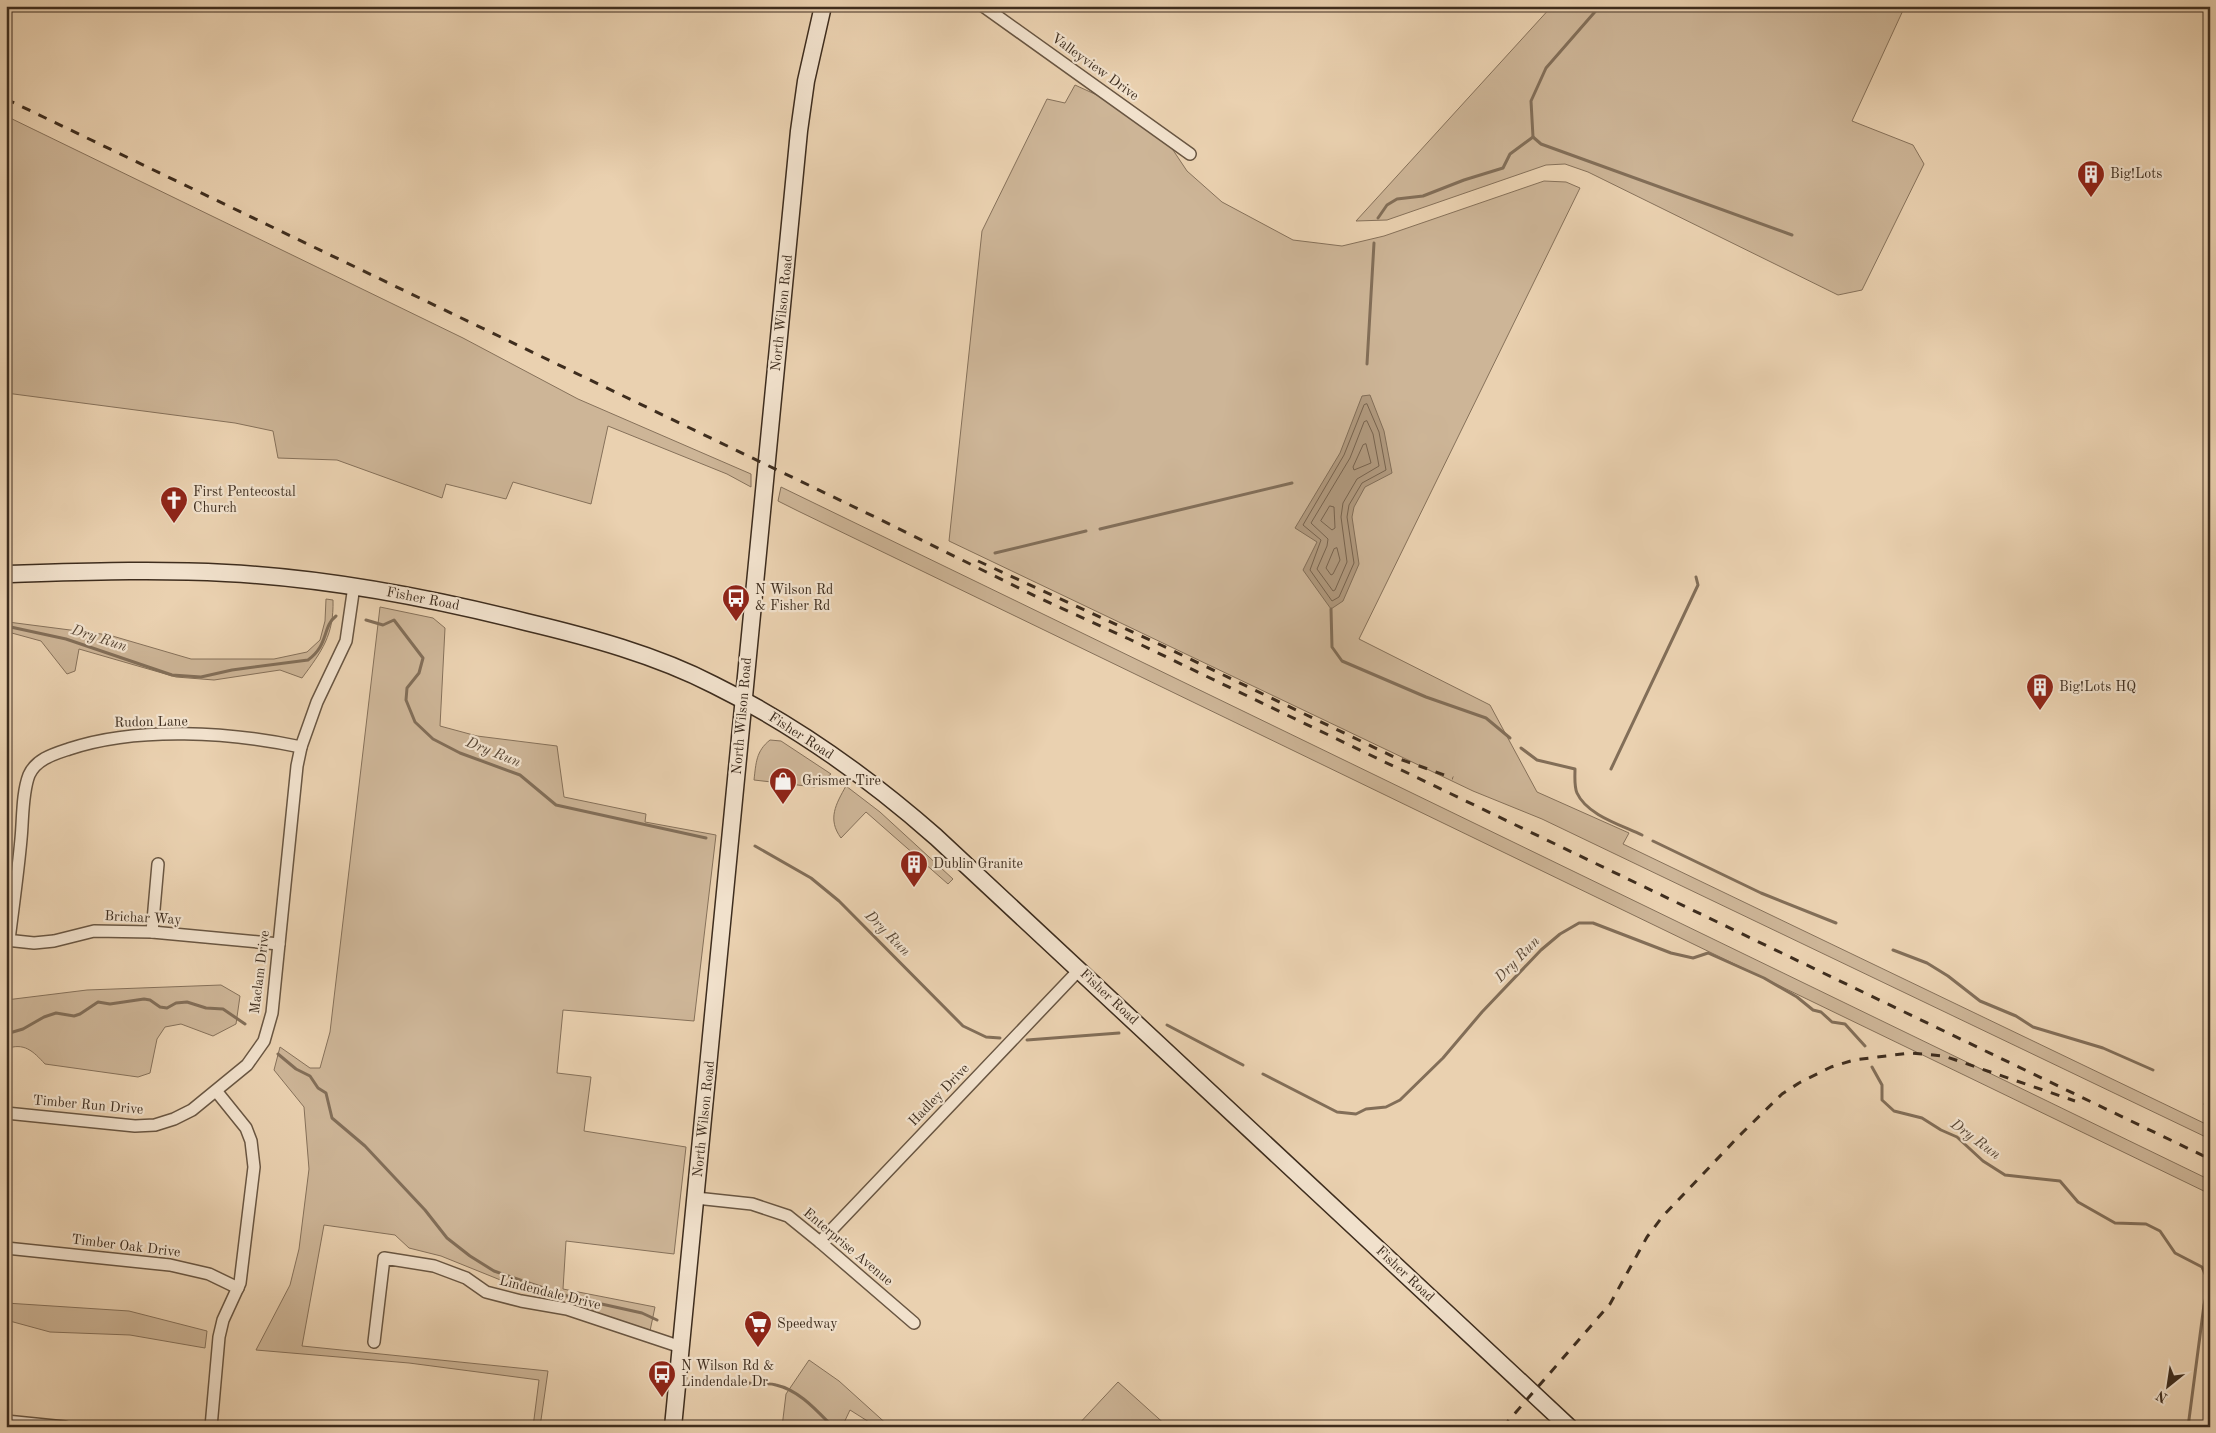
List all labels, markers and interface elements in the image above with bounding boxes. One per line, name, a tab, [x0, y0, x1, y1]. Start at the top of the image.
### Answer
street label: Valleyview Drive	[1049, 31, 1141, 103]
building icon: Big!Lots	[2076, 159, 2106, 198]
place label: Big!Lots	[2110, 167, 2162, 181]
street label: North Wilson Road	[769, 254, 795, 372]
church icon: First Pentecostal Church	[159, 485, 189, 524]
place label: First Pentecostal Church	[193, 485, 296, 515]
bus stop icon: N Wilson Rd & Fisher Rd	[721, 583, 751, 622]
place label: N Wilson Rd & Fisher Rd	[755, 583, 833, 613]
street label: Fisher Road	[385, 585, 461, 613]
water label: Dry Run	[68, 623, 129, 655]
street label: North Wilson Road	[730, 657, 754, 775]
building icon: Big!Lots HQ	[2025, 672, 2055, 711]
place label: Big!Lots HQ	[2059, 680, 2136, 694]
street label: Fisher Road	[766, 710, 836, 762]
street label: Rudon Lane	[114, 714, 188, 730]
water label: Dry Run	[463, 735, 523, 771]
shop icon: Grismer Tire	[768, 766, 798, 805]
place label: Grismer Tire	[802, 774, 881, 788]
building icon: Dublin Granite	[899, 849, 929, 888]
place label: Dublin Granite	[933, 857, 1023, 871]
water label: Dry Run	[861, 908, 913, 960]
street label: Brichar Way	[104, 909, 183, 927]
street label: Maclam Drive	[248, 929, 272, 1015]
water label: Dry Run	[1492, 934, 1544, 987]
street label: Fisher Road	[1077, 967, 1141, 1027]
street label: North Wilson Road	[691, 1060, 717, 1178]
street label: Hadley Drive	[906, 1061, 972, 1129]
street label: Timber Run Drive	[32, 1093, 144, 1117]
water label: Dry Run	[1947, 1116, 2003, 1163]
street label: Enterprise Avenue	[801, 1206, 895, 1288]
street label: Timber Oak Drive	[71, 1232, 181, 1260]
street label: Fisher Road	[1373, 1244, 1437, 1304]
street label: Lindendale Drive	[498, 1274, 602, 1312]
supermarket icon: Speedway	[743, 1309, 773, 1348]
place label: Speedway	[777, 1317, 838, 1331]
bus stop icon: N Wilson Rd & Lindendale Dr	[647, 1359, 677, 1398]
place label: N Wilson Rd & Lindendale Dr	[681, 1359, 774, 1389]
north arrow	[2144, 1360, 2194, 1410]
text: N	[2154, 1388, 2170, 1405]

